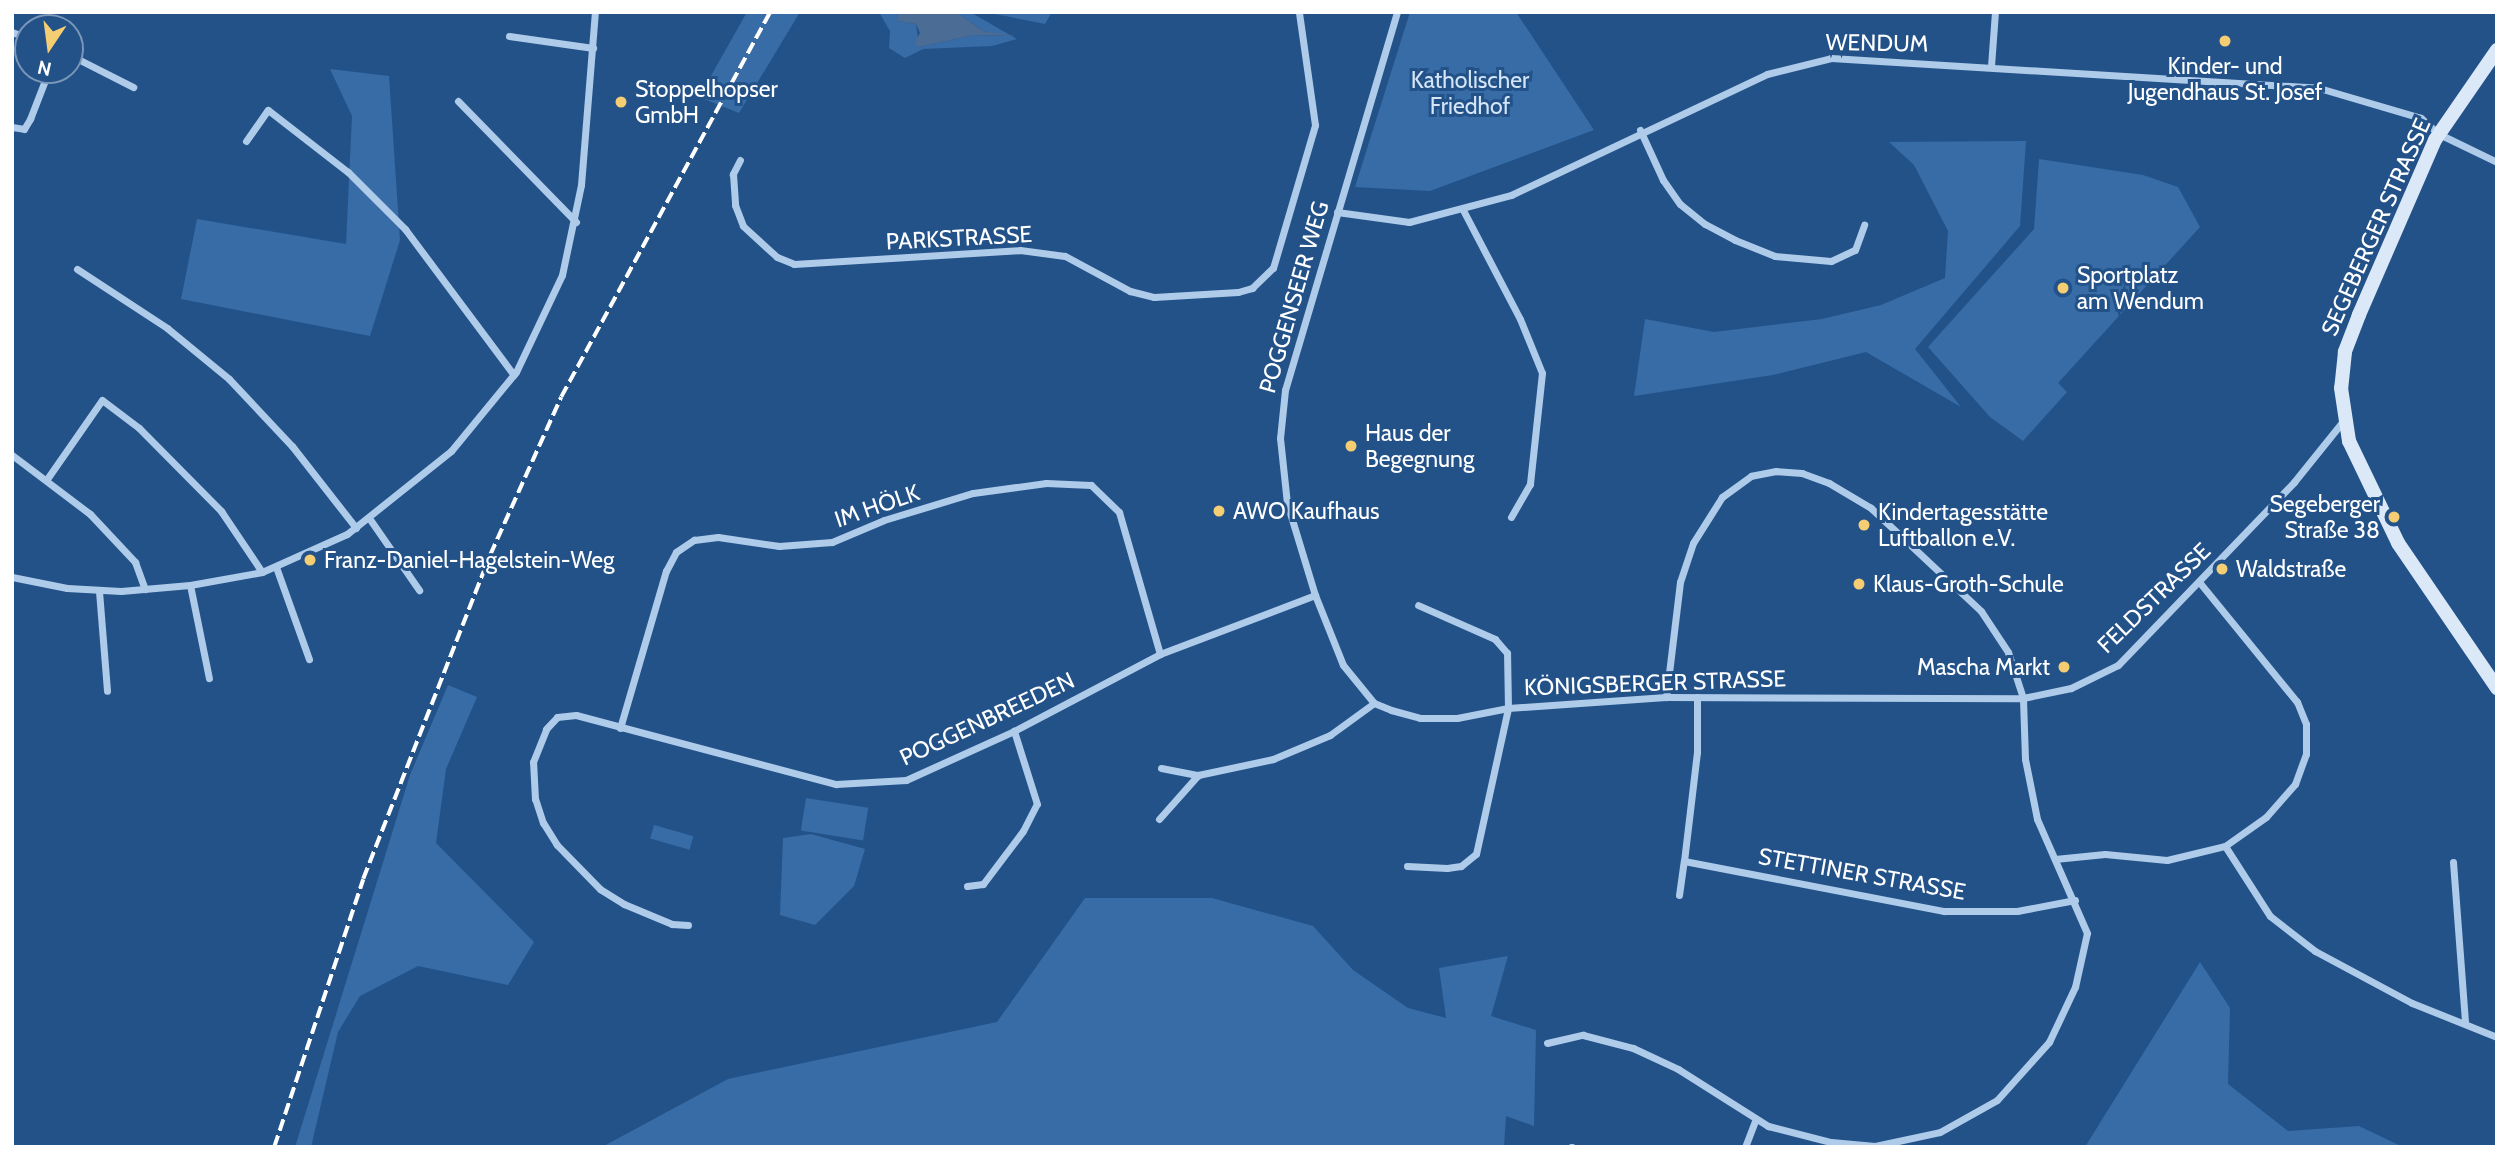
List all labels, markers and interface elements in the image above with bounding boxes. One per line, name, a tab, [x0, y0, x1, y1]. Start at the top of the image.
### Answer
north arrow	[14, 14, 84, 84]
street label: WENDUM	[1825, 28, 1929, 58]
marker: Kinder- und Jugendhaus St. Josef	[2217, 33, 2233, 49]
place label: Kinder- und Jugendhaus St. Josef	[2128, 52, 2322, 106]
text: N	[35, 55, 54, 81]
park label: Katholischer Friedhof	[1411, 66, 1529, 120]
place label: Stoppelhopser GmbH	[635, 75, 778, 129]
marker: Stoppelhopser GmbH	[613, 94, 629, 110]
street label: SEGEBERGER STRASSE	[2316, 114, 2436, 340]
street label: POGGENSEER WEG	[1253, 198, 1335, 396]
street label: PARKSTRASSE	[885, 220, 1033, 256]
place label: Sportplatz am Wendum	[2077, 261, 2204, 315]
marker: Sportplatz am Wendum	[2055, 280, 2071, 296]
place label: Haus der Begegnung	[1365, 419, 1474, 473]
marker: Haus der Begegnung	[1343, 438, 1359, 454]
street label: IM HÖLK	[831, 479, 923, 533]
place label: Segeberger Straße 38	[2269, 490, 2380, 544]
place label: AWO Kaufhaus	[1233, 497, 1380, 525]
place label: Kindertagesstätte Luftballon e.V.	[1878, 498, 2048, 552]
marker: AWO Kaufhaus	[1211, 503, 1227, 519]
marker: Segeberger Straße 38	[2386, 509, 2402, 525]
marker: Kindertagesstätte Luftballon e.V.	[1856, 517, 1872, 533]
street label: FELDSTRASSE	[2092, 537, 2216, 659]
place label: Franz-Daniel-Hagelstein-Weg	[324, 546, 615, 574]
marker: Franz-Daniel-Hagelstein-Weg	[302, 552, 318, 568]
place label: Waldstraße	[2236, 555, 2346, 583]
marker: Waldstraße	[2214, 561, 2230, 577]
place label: Klaus-Groth-Schule	[1873, 570, 2064, 598]
marker: Klaus-Groth-Schule	[1851, 576, 1867, 592]
place label: Mascha Markt	[1917, 653, 2050, 681]
marker: Mascha Markt	[2056, 659, 2072, 675]
street label: KÖNIGSBERGER STRASSE	[1524, 665, 1786, 701]
street label: POGGENBREEDEN	[895, 666, 1079, 772]
street label: STETTINER STRASSE	[1756, 842, 1968, 906]

